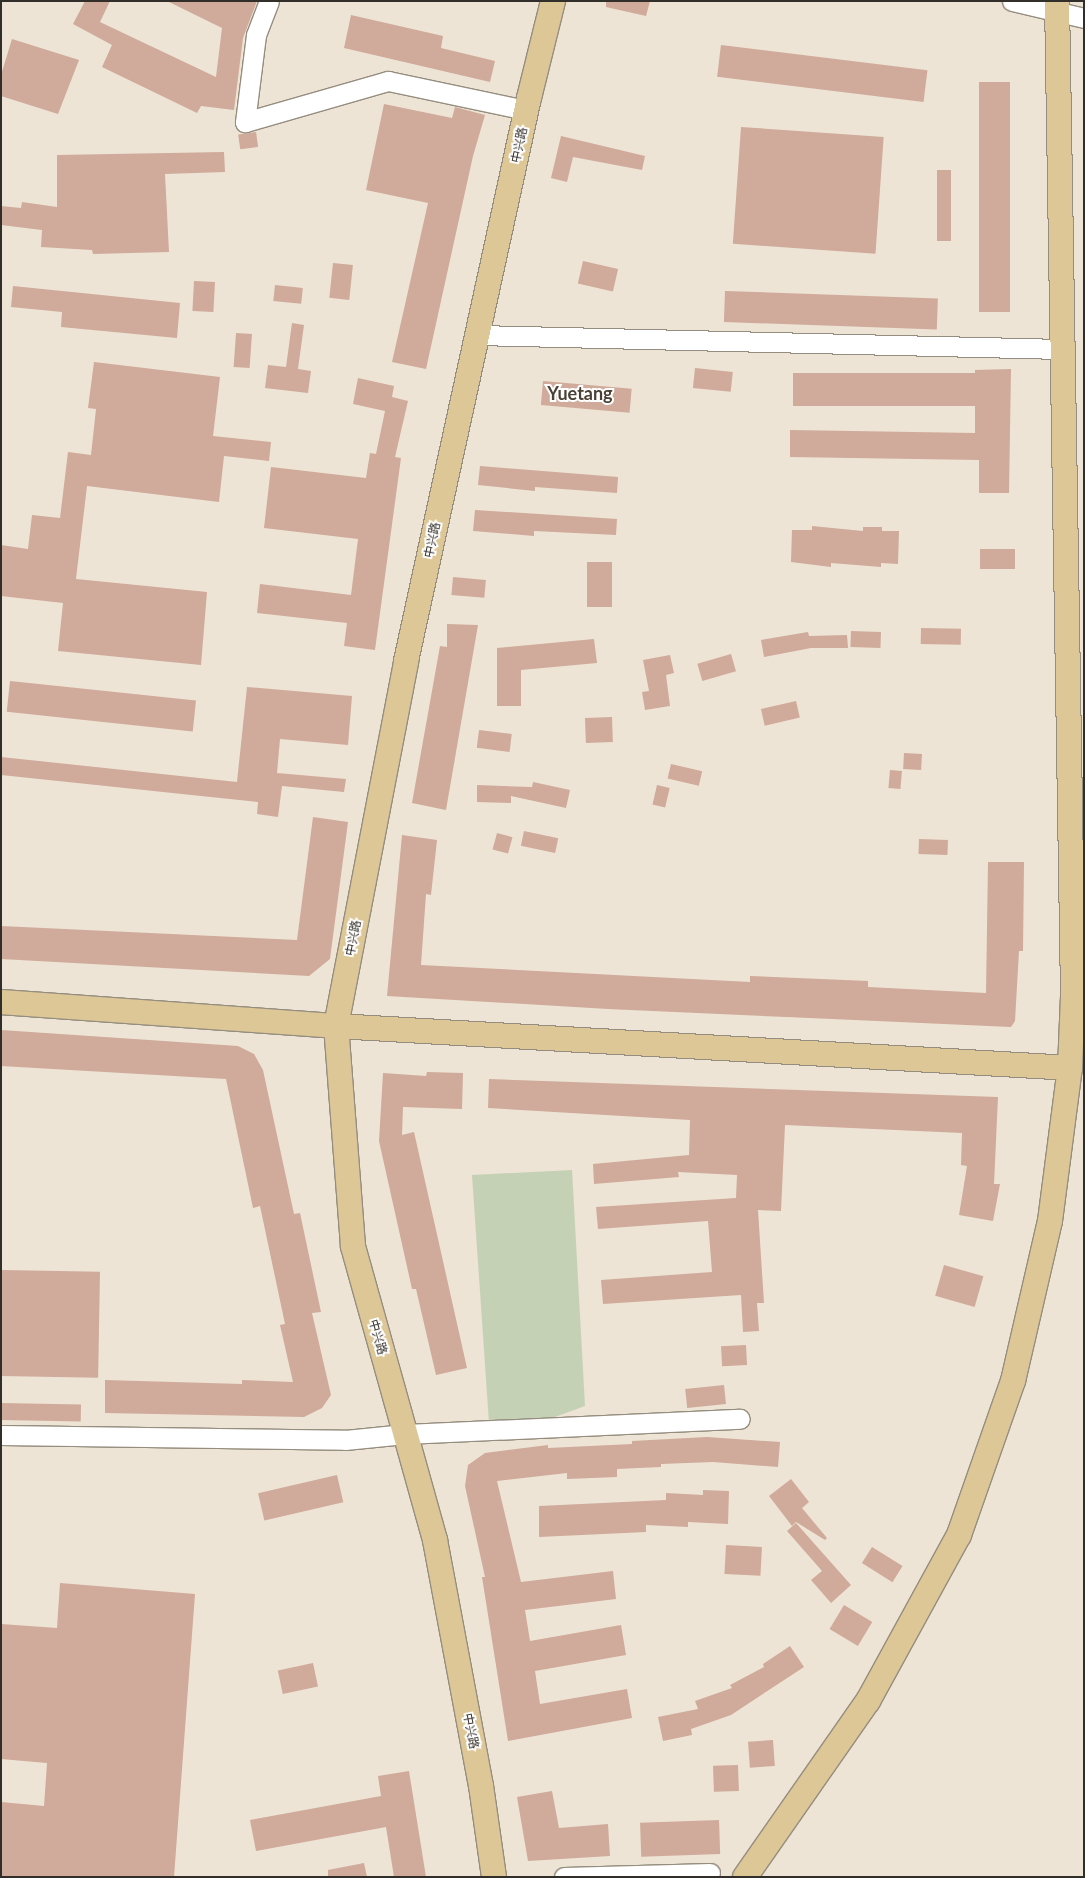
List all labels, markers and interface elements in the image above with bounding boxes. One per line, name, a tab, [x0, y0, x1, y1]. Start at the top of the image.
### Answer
street label: 中兴路	[508, 126, 530, 164]
district label: Yuetang	[547, 382, 613, 404]
street label: 中兴路	[421, 521, 443, 559]
street label: 中兴路	[342, 919, 364, 957]
street label: 中兴路	[366, 1318, 390, 1356]
street label: 中兴路	[460, 1712, 482, 1750]

